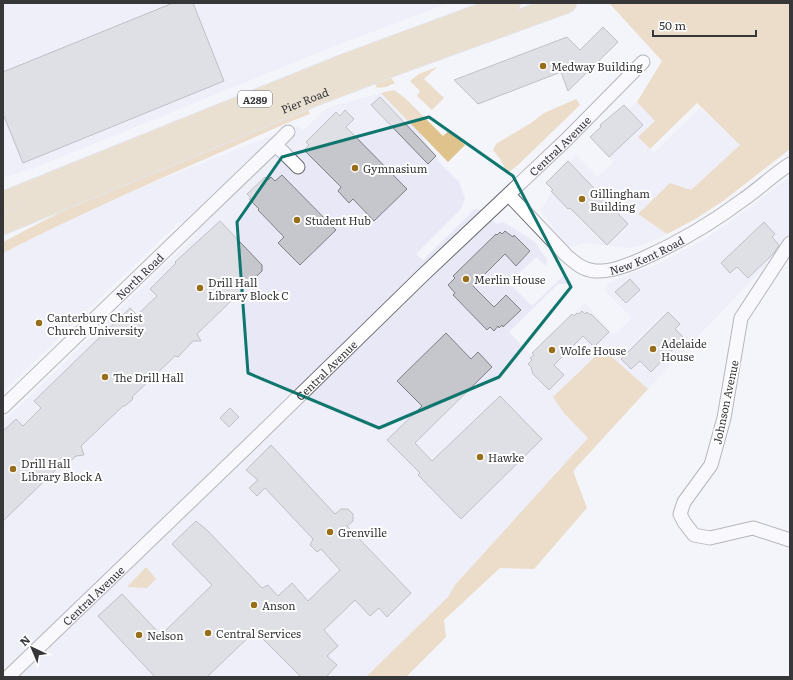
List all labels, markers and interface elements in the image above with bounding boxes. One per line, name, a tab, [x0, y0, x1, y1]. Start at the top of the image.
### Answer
scale bar	[653, 12, 756, 38]
text: 50 m	[659, 16, 686, 34]
place label: Medway Building	[551, 58, 643, 74]
marker: Medway Building	[538, 61, 548, 71]
street label: Pier Road	[278, 83, 331, 117]
road number: A289	[238, 91, 272, 107]
street label: Central Avenue	[525, 112, 594, 179]
place label: Gymnasium	[363, 160, 428, 176]
marker: Gymnasium	[350, 163, 360, 173]
place label: Gillingham Building	[590, 185, 650, 214]
marker: Gillingham Building	[577, 194, 587, 204]
place label: Student Hub	[305, 212, 371, 228]
marker: Student Hub	[292, 215, 302, 225]
street label: New Kent Road	[608, 232, 687, 278]
street label: North Road	[112, 249, 167, 303]
place label: Merlin House	[474, 271, 546, 287]
place label: Drill Hall Library Block C	[208, 274, 289, 303]
marker: Merlin House	[461, 274, 471, 284]
marker: Drill Hall Library Block C	[195, 283, 205, 293]
place label: Canterbury Christ Church University	[47, 309, 145, 338]
marker: Canterbury Christ Church University	[34, 318, 44, 328]
place label: Adelaide House	[661, 335, 707, 364]
street label: Central Avenue	[292, 336, 360, 404]
place label: Wolfe House	[560, 342, 626, 358]
marker: Adelaide House	[648, 344, 658, 354]
marker: Wolfe House	[547, 345, 557, 355]
street label: Johnson Avenue	[708, 358, 742, 446]
place label: The Drill Hall	[113, 369, 184, 385]
marker: The Drill Hall	[100, 372, 110, 382]
place label: Hawke	[488, 449, 525, 465]
marker: Hawke	[475, 452, 485, 462]
place label: Drill Hall Library Block A	[21, 455, 102, 484]
marker: Drill Hall Library Block A	[8, 464, 18, 474]
place label: Grenville	[338, 524, 387, 540]
marker: Grenville	[325, 527, 335, 537]
street label: Central Avenue	[59, 561, 128, 629]
place label: Anson	[262, 597, 296, 613]
marker: Anson	[249, 600, 259, 610]
place label: Central Services	[216, 625, 301, 641]
place label: Nelson	[147, 627, 183, 643]
north arrow	[12, 628, 52, 668]
marker: Central Services	[203, 628, 213, 638]
marker: Nelson	[134, 630, 144, 640]
text: N	[15, 631, 33, 649]

